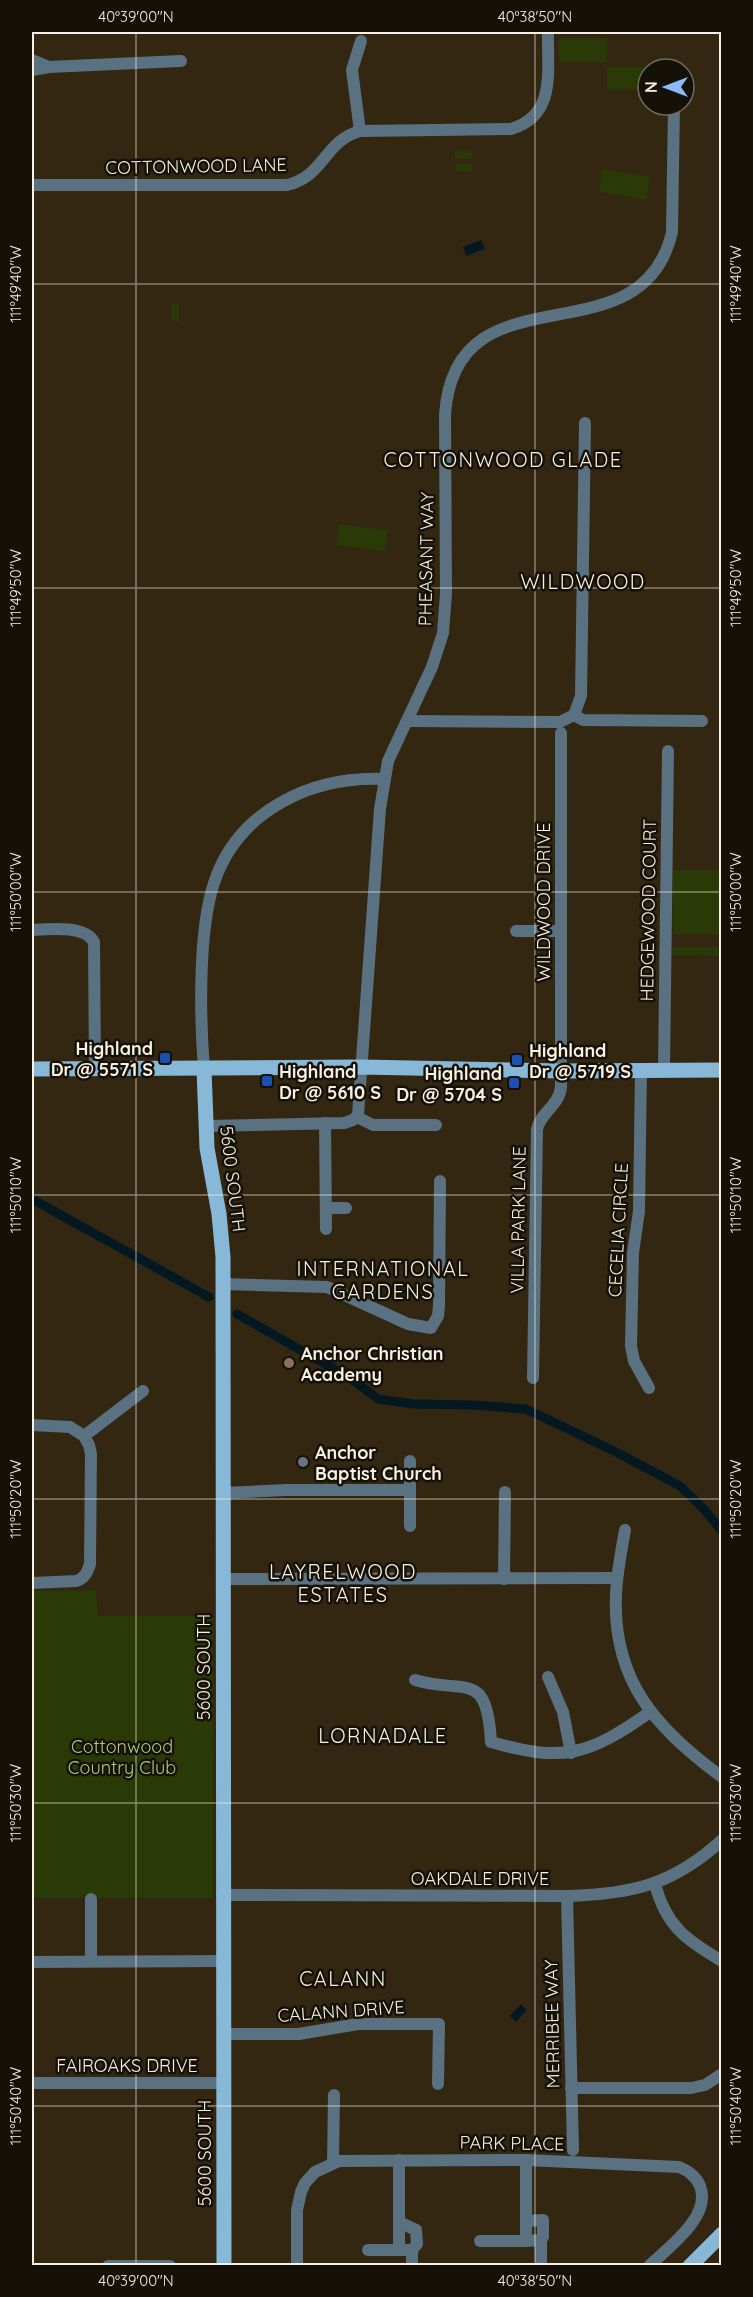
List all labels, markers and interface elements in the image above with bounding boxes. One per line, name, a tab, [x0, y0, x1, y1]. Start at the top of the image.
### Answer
text: 40°39'00"N	[98, 7, 174, 26]
text: 40°38'50"N	[498, 7, 572, 26]
north arrow	[636, 57, 696, 117]
text: N	[641, 81, 661, 93]
street label: COTTONWOOD LANE	[105, 153, 287, 179]
text: 111°49'40"W	[6, 245, 25, 323]
text: 111°49'40"W	[726, 245, 745, 323]
district label: COTTONWOOD GLADE	[383, 447, 623, 472]
street label: PHEASANT WAY	[413, 492, 439, 626]
text: 111°49'50"W	[6, 549, 25, 627]
text: 111°49'50"W	[726, 549, 745, 627]
district label: WILDWOOD	[520, 569, 646, 594]
street label: HEDGEWOOD COURT	[635, 818, 661, 1002]
street label: WILDWOOD DRIVE	[532, 823, 555, 981]
text: 111°50'00"W	[6, 852, 25, 932]
text: 111°50'00"W	[726, 852, 745, 932]
place label: Highland Dr @ 5571 S	[51, 1037, 153, 1081]
place label: Highland Dr @ 5719 S	[529, 1039, 631, 1083]
marker: Highland Dr @ 5571 S	[158, 1051, 172, 1065]
marker: Highland Dr @ 5719 S	[510, 1053, 524, 1067]
place label: Highland Dr @ 5610 S	[279, 1060, 381, 1104]
place label: Highland Dr @ 5704 S	[396, 1062, 502, 1106]
marker: Highland Dr @ 5610 S	[260, 1074, 274, 1088]
marker: Highland Dr @ 5704 S	[507, 1076, 521, 1090]
street label: 5600 SOUTH	[215, 1125, 251, 1233]
street label: VILLA PARK LANE	[505, 1146, 531, 1294]
text: 111°50'10"W	[6, 1156, 25, 1233]
text: 111°50'10"W	[726, 1156, 745, 1233]
street label: CECELIA CIRCLE	[603, 1162, 633, 1298]
district label: INTERNATIONAL GARDENS	[297, 1256, 469, 1304]
place label: Anchor Christian Academy	[301, 1342, 443, 1386]
marker: Anchor Christian Academy	[282, 1356, 296, 1370]
place label: Anchor Baptist Church	[315, 1441, 442, 1485]
marker: Anchor Baptist Church	[296, 1455, 310, 1469]
text: 111°50'20"W	[6, 1459, 25, 1539]
text: 111°50'20"W	[726, 1459, 745, 1539]
district label: LAYRELWOOD ESTATES	[269, 1559, 417, 1607]
street label: 5600 SOUTH	[192, 1614, 215, 1720]
district label: LORNADALE	[318, 1723, 448, 1748]
park label: Cottonwood Country Club	[68, 1735, 176, 1779]
text: 111°50'30"W	[6, 1763, 25, 1842]
text: 111°50'30"W	[726, 1763, 745, 1842]
street label: OAKDALE DRIVE	[411, 1867, 549, 1890]
street label: MERRIBEE WAY	[539, 1959, 565, 2089]
district label: CALANN	[299, 1966, 387, 1991]
street label: CALANN DRIVE	[277, 1995, 405, 2027]
street label: FAIROAKS DRIVE	[56, 2054, 198, 2077]
text: 111°50'40"W	[6, 2066, 25, 2145]
text: 111°50'40"W	[726, 2066, 745, 2145]
street label: 5600 SOUTH	[193, 2100, 216, 2206]
street label: PARK PLACE	[459, 2131, 565, 2155]
text: 40°39'00"N	[98, 2271, 174, 2290]
text: 40°38'50"N	[498, 2271, 572, 2290]

